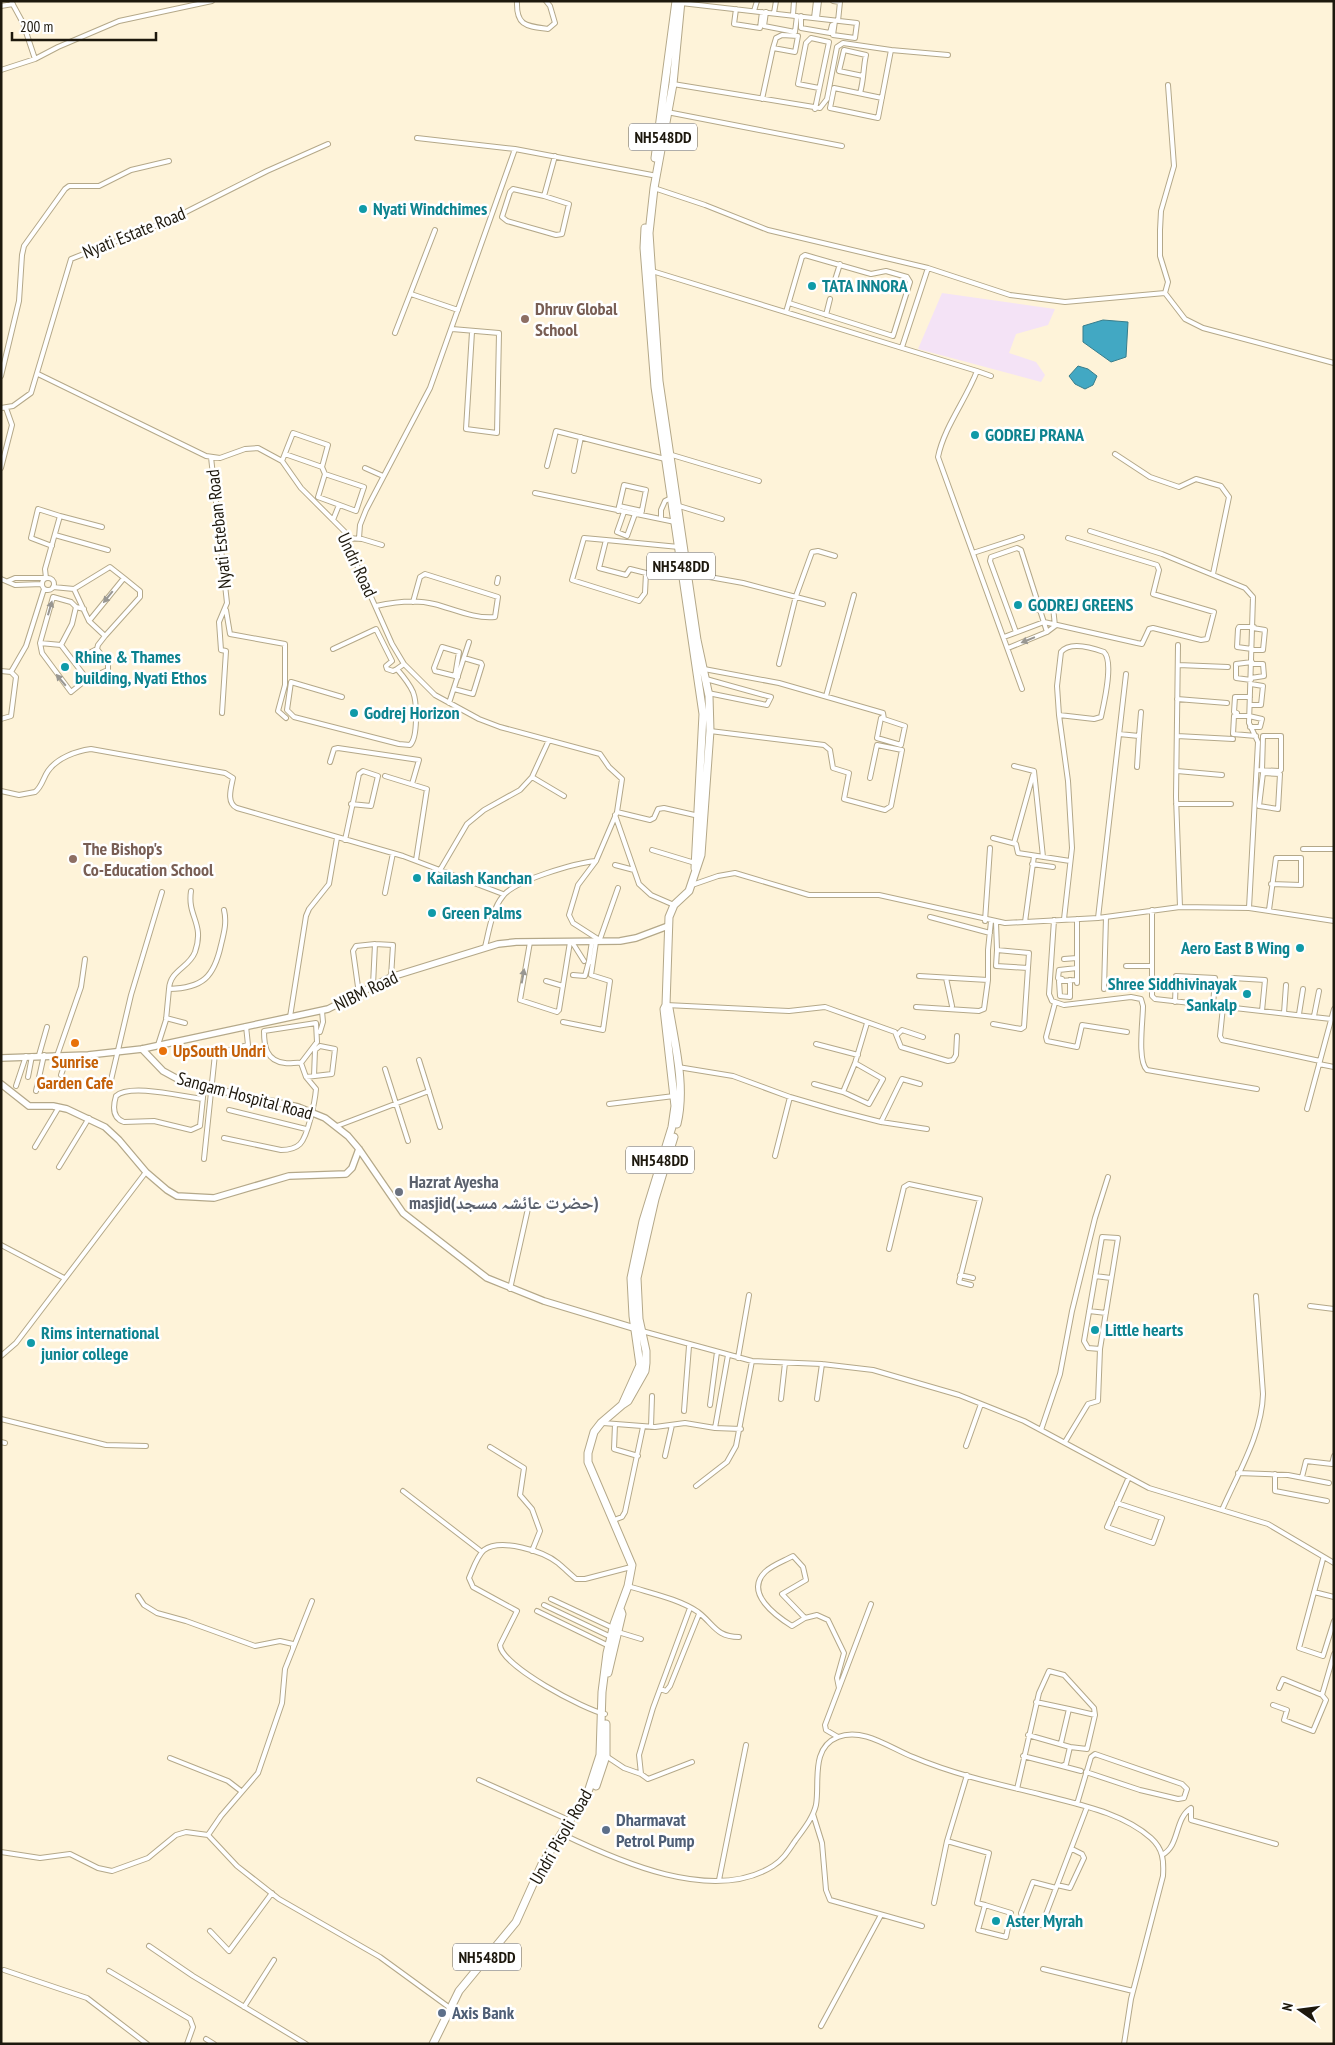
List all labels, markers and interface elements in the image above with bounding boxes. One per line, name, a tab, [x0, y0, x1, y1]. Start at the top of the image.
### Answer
scale bar	[12, 10, 156, 42]
text: 200 m	[20, 17, 53, 36]
road number: NH548DD	[629, 124, 697, 150]
place label: Nyati Windchimes	[373, 197, 487, 220]
street label: Nyati Estate Road	[79, 201, 189, 264]
marker: Nyati Windchimes	[357, 203, 369, 215]
place label: TATA INNORA	[822, 274, 909, 297]
marker: TATA INNORA	[806, 280, 818, 292]
place label: Dhruv Global School	[535, 297, 618, 341]
marker: Dhruv Global School	[519, 313, 531, 325]
place label: GODREJ PRANA	[985, 423, 1085, 446]
marker: GODREJ PRANA	[969, 429, 981, 441]
street label: Nyati Esteban Road	[201, 468, 236, 590]
street label: Undri Road	[333, 529, 382, 601]
road number: NH548DD	[647, 552, 715, 580]
one-way arrow	[103, 590, 114, 603]
place label: GODREJ GREENS	[1028, 593, 1133, 616]
marker: GODREJ GREENS	[1012, 599, 1024, 611]
one-way arrow	[47, 600, 55, 615]
one-way arrow	[1020, 637, 1035, 644]
place label: Rhine & Thames building, Nyati Ethos	[75, 645, 207, 689]
marker: Rhine & Thames building, Nyati Ethos	[59, 661, 71, 673]
one-way arrow	[56, 674, 67, 687]
place label: Godrej Horizon	[364, 701, 460, 724]
marker: Godrej Horizon	[348, 707, 360, 719]
place label: The Bishop's Co-Education School	[83, 837, 214, 881]
marker: The Bishop's Co-Education School	[67, 853, 79, 865]
place label: Kailash Kanchan	[427, 866, 532, 889]
marker: Kailash Kanchan	[411, 872, 423, 884]
place label: Green Palms	[442, 901, 522, 924]
marker: Green Palms	[426, 907, 438, 919]
place label: Aero East B Wing	[1180, 936, 1290, 959]
marker: Aero East B Wing	[1294, 942, 1306, 954]
street label: NIBM Road	[330, 965, 402, 1016]
one-way arrow	[520, 967, 528, 983]
place label: Shree Siddhivinayak Sankalp	[1108, 972, 1238, 1016]
marker: Shree Siddhivinayak Sankalp	[1241, 988, 1253, 1000]
marker: Sunrise Garden Cafe	[69, 1037, 81, 1049]
place label: UpSouth Undri	[173, 1039, 266, 1062]
marker: UpSouth Undri	[157, 1045, 169, 1057]
place label: Sunrise Garden Cafe	[36, 1050, 114, 1094]
street label: Sangam Hospital Road	[175, 1066, 315, 1125]
road number: NH548DD	[626, 1146, 694, 1174]
place label: Hazrat Ayesha masjid(حضرت عائشہ مسجد)	[409, 1170, 599, 1214]
marker: Hazrat Ayesha masjid(حضرت عائشہ مسجد)	[393, 1186, 405, 1198]
place label: Little hearts	[1105, 1318, 1183, 1341]
place label: Rims international junior college	[40, 1321, 160, 1365]
marker: Little hearts	[1089, 1324, 1101, 1336]
marker: Rims international junior college	[25, 1337, 37, 1349]
street label: Undri Pisoli Road	[524, 1785, 597, 1889]
place label: Dharmavat Petrol Pump	[616, 1808, 695, 1852]
marker: Dharmavat Petrol Pump	[600, 1824, 612, 1836]
place label: Aster Myrah	[1005, 1909, 1083, 1932]
marker: Aster Myrah	[990, 1915, 1002, 1927]
road number: NH548DD	[453, 1944, 521, 1970]
north arrow	[1275, 1985, 1325, 2035]
place label: Axis Bank	[451, 2001, 515, 2024]
text: N	[1278, 2001, 1297, 2013]
marker: Axis Bank	[436, 2007, 448, 2019]

